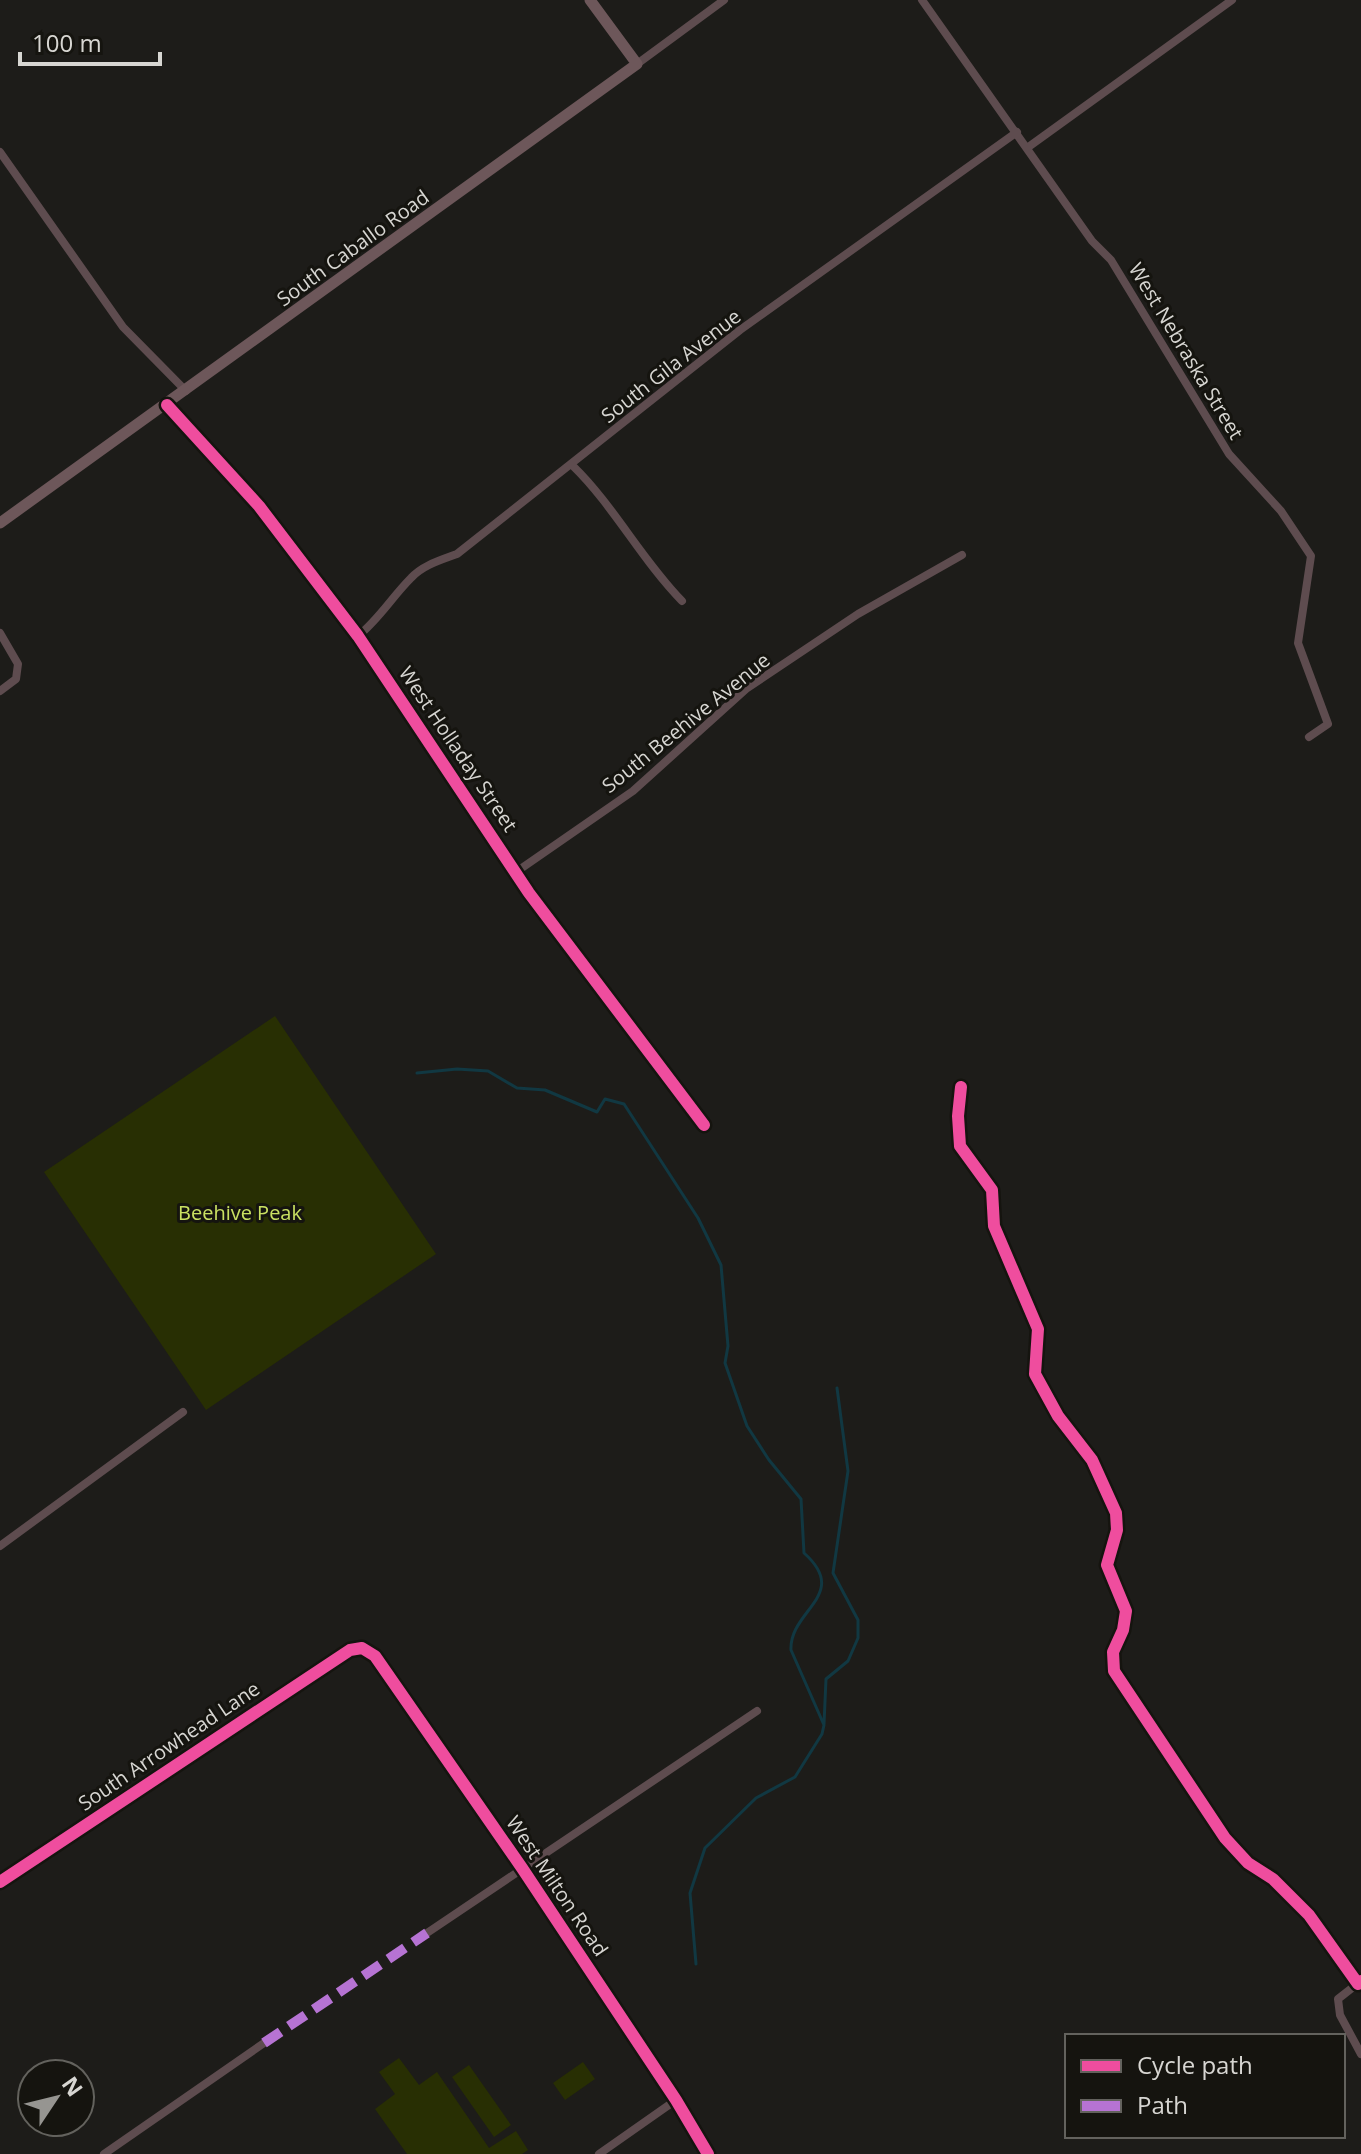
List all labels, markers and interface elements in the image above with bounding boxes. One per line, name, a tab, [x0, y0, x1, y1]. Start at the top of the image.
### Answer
scale bar	[20, 16, 160, 66]
text: 100 m	[32, 26, 102, 59]
street label: South Caballo Road	[271, 183, 434, 312]
street label: West Nebraska Street	[1123, 257, 1250, 444]
street label: South Gila Avenue	[595, 303, 746, 429]
street label: South Beehive Avenue	[596, 646, 775, 799]
street label: West Holladay Street	[393, 661, 524, 837]
park label: Beehive Peak	[178, 1199, 302, 1226]
street label: South Arrowhead Lane	[73, 1675, 265, 1816]
street label: West Milton Road	[500, 1810, 614, 1961]
legend	[1065, 2034, 1345, 2138]
text: Cycle path	[1137, 2048, 1253, 2081]
north arrow	[16, 2058, 96, 2138]
text: N	[56, 2070, 91, 2102]
text: Path	[1137, 2088, 1188, 2121]

